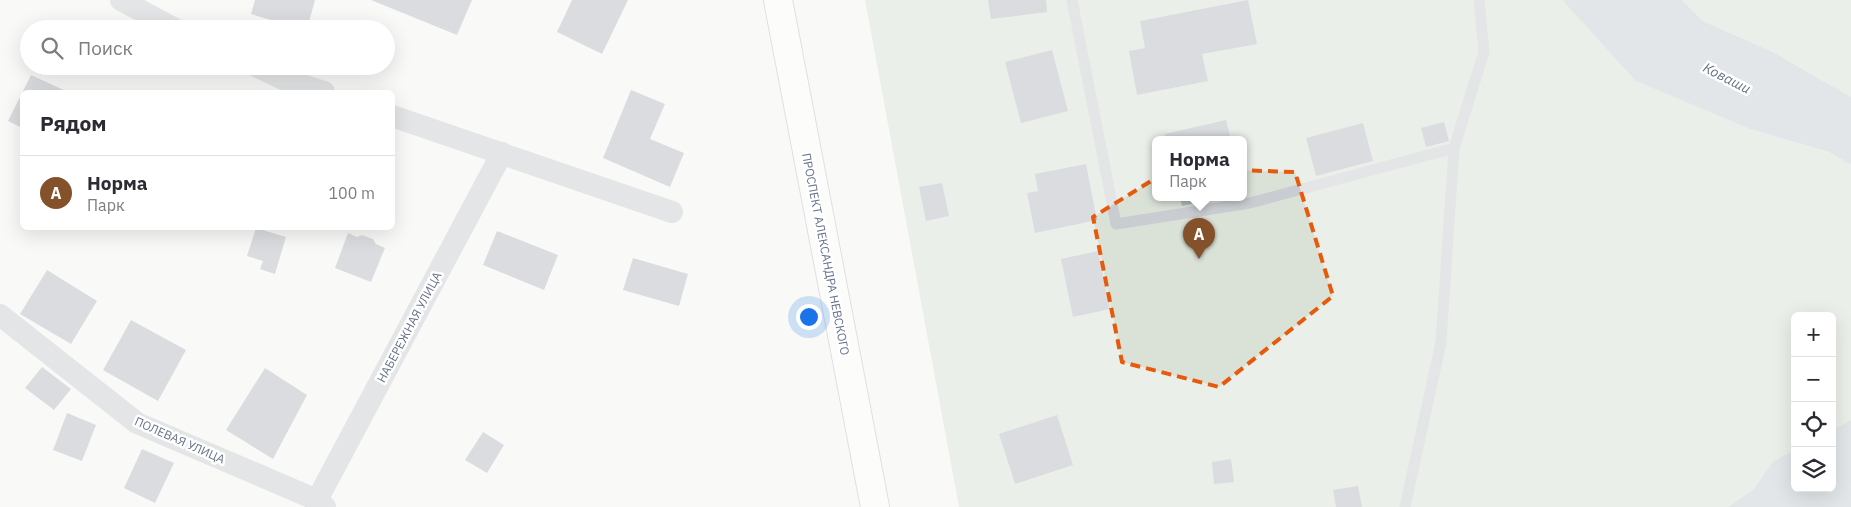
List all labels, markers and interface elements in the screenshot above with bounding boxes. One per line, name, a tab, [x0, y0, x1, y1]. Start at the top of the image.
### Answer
search box	[20, 20, 395, 75]
icon: search	[38, 34, 66, 62]
text: Поиск	[78, 36, 133, 60]
water label: Коваши	[1700, 58, 1754, 98]
text: Рядом	[40, 109, 107, 137]
popup	[1152, 136, 1247, 201]
text: Норма	[1169, 147, 1230, 171]
street label: ПРОСПЕКТ АЛЕКСАНДРА НЕВСКОГО	[799, 152, 853, 356]
text: Норма	[87, 171, 148, 195]
text: Парк	[1169, 171, 1207, 191]
text: A	[51, 183, 61, 203]
text: 100 m	[328, 183, 375, 203]
text: Парк	[87, 195, 125, 215]
pin: A	[1183, 218, 1215, 259]
street label: НАБЕРЕЖНАЯ УЛИЦА	[373, 269, 445, 385]
your location	[796, 304, 822, 330]
map controls	[1791, 312, 1836, 492]
button: +	[1791, 312, 1836, 357]
button: −	[1791, 357, 1836, 402]
button: locate	[1791, 402, 1836, 447]
street label: ПОЛЕВАЯ УЛИЦА	[132, 413, 228, 467]
button: layers	[1791, 447, 1836, 492]

